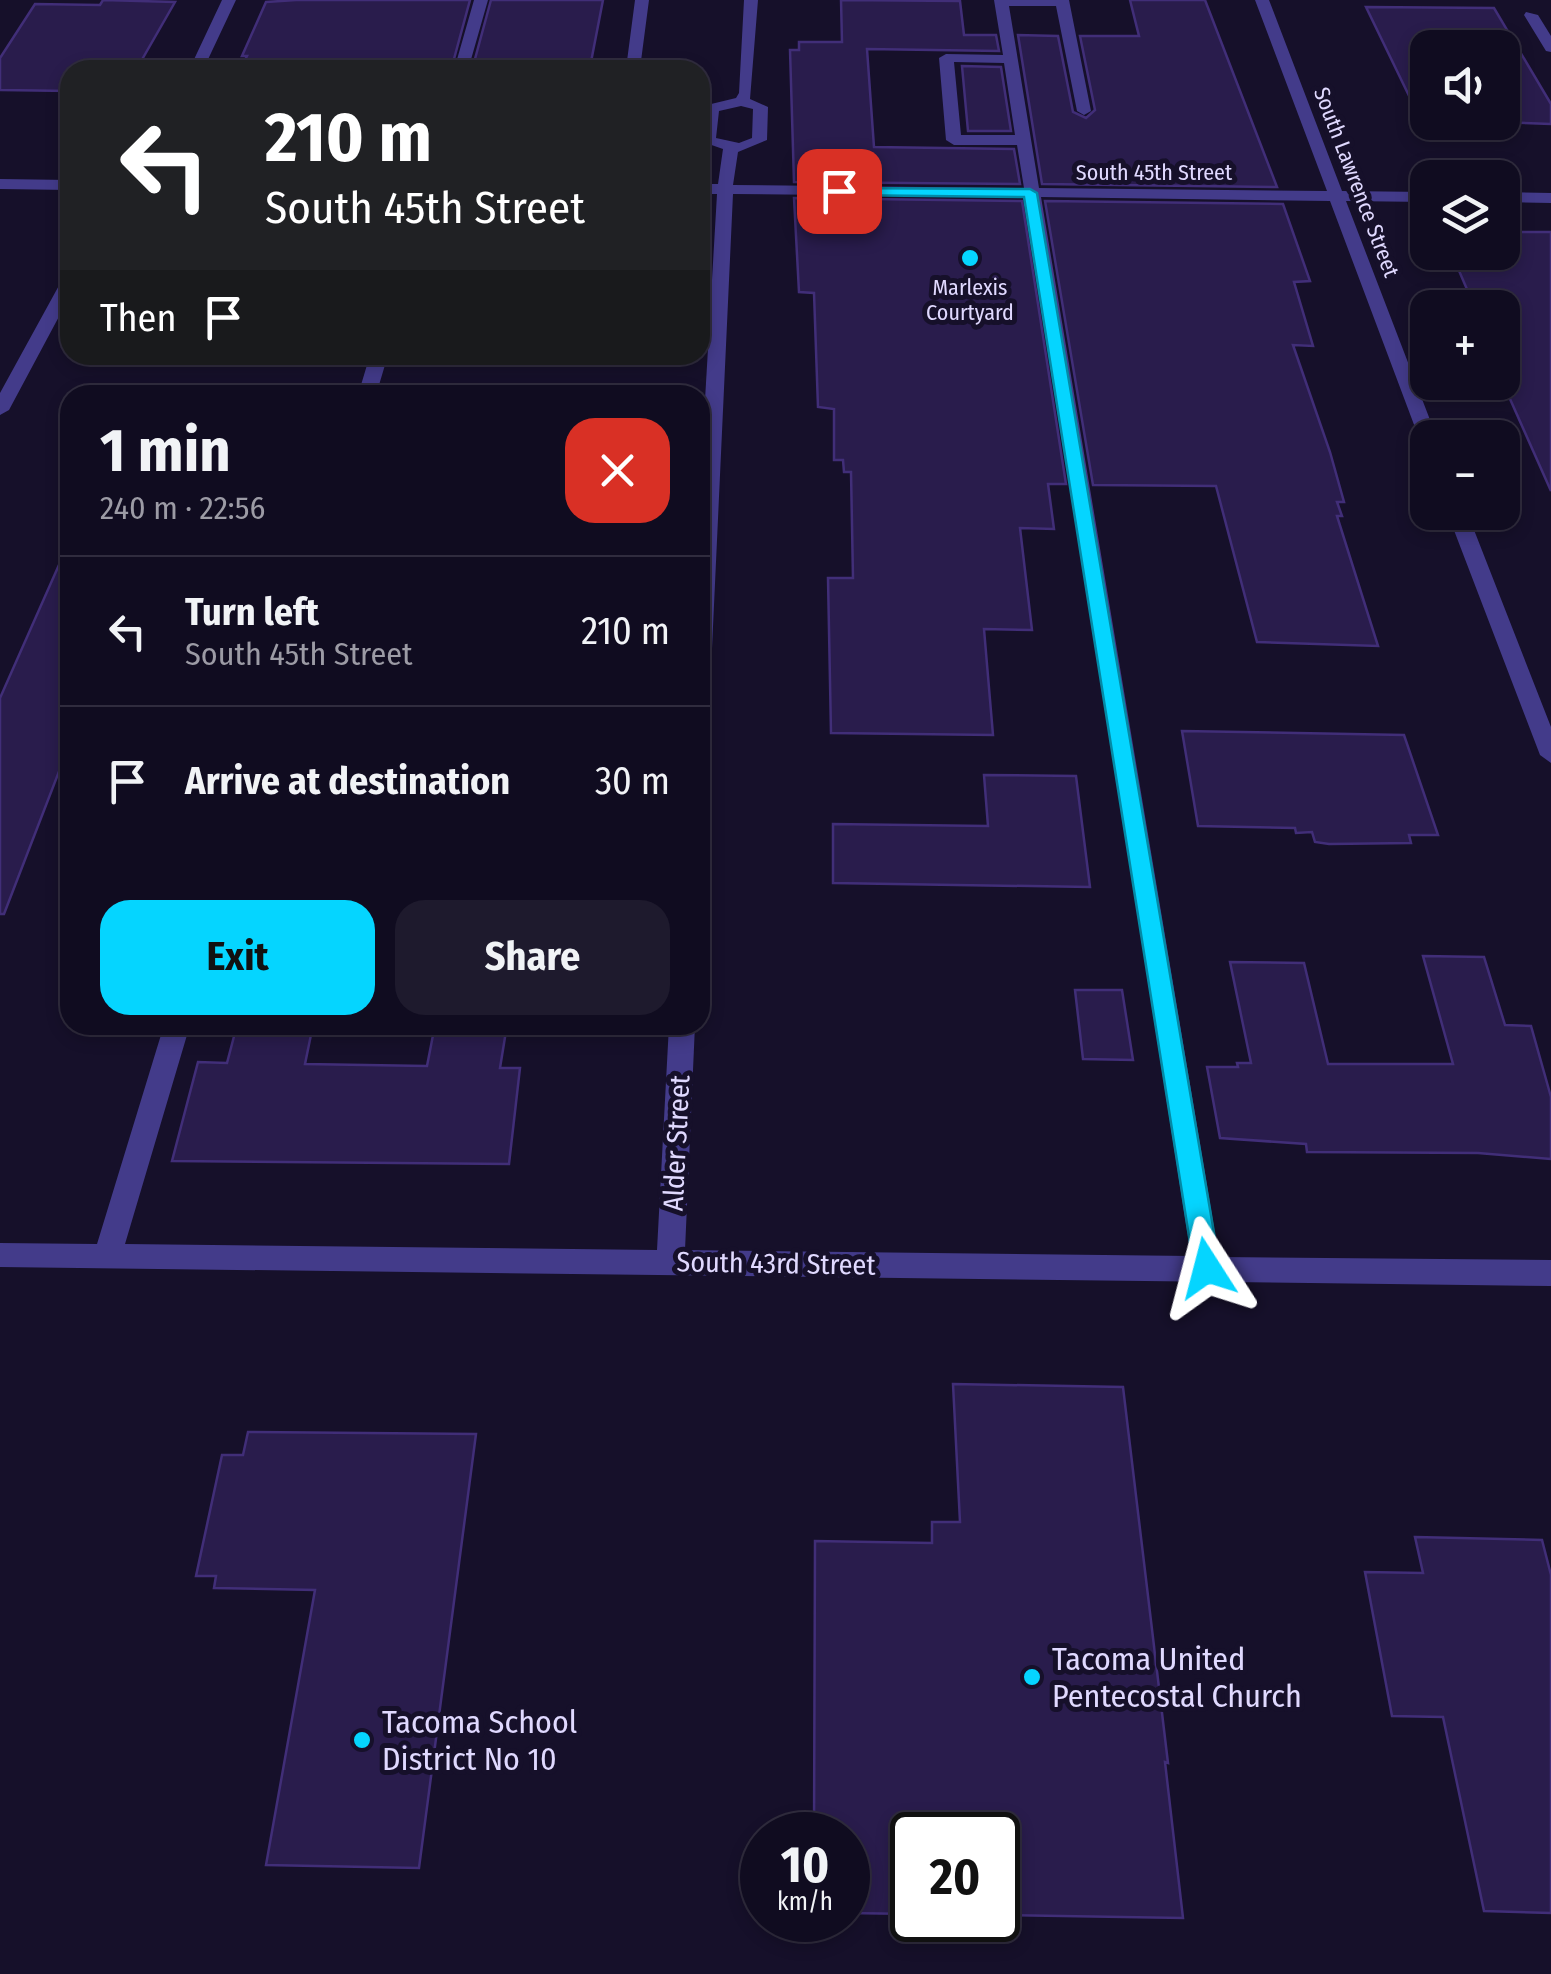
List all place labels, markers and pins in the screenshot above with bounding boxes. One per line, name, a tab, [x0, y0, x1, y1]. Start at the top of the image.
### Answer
pin	[797, 149, 882, 234]
marker: Marlexis Courtyard	[959, 247, 981, 269]
place label: Marlexis Courtyard	[926, 274, 1014, 326]
place label: Tacoma United Pentecostal Church	[1052, 1640, 1302, 1715]
marker: Tacoma United Pentecostal Church	[1021, 1666, 1043, 1688]
place label: Tacoma School District No 10	[382, 1703, 577, 1778]
marker: Tacoma School District No 10	[351, 1729, 373, 1751]

